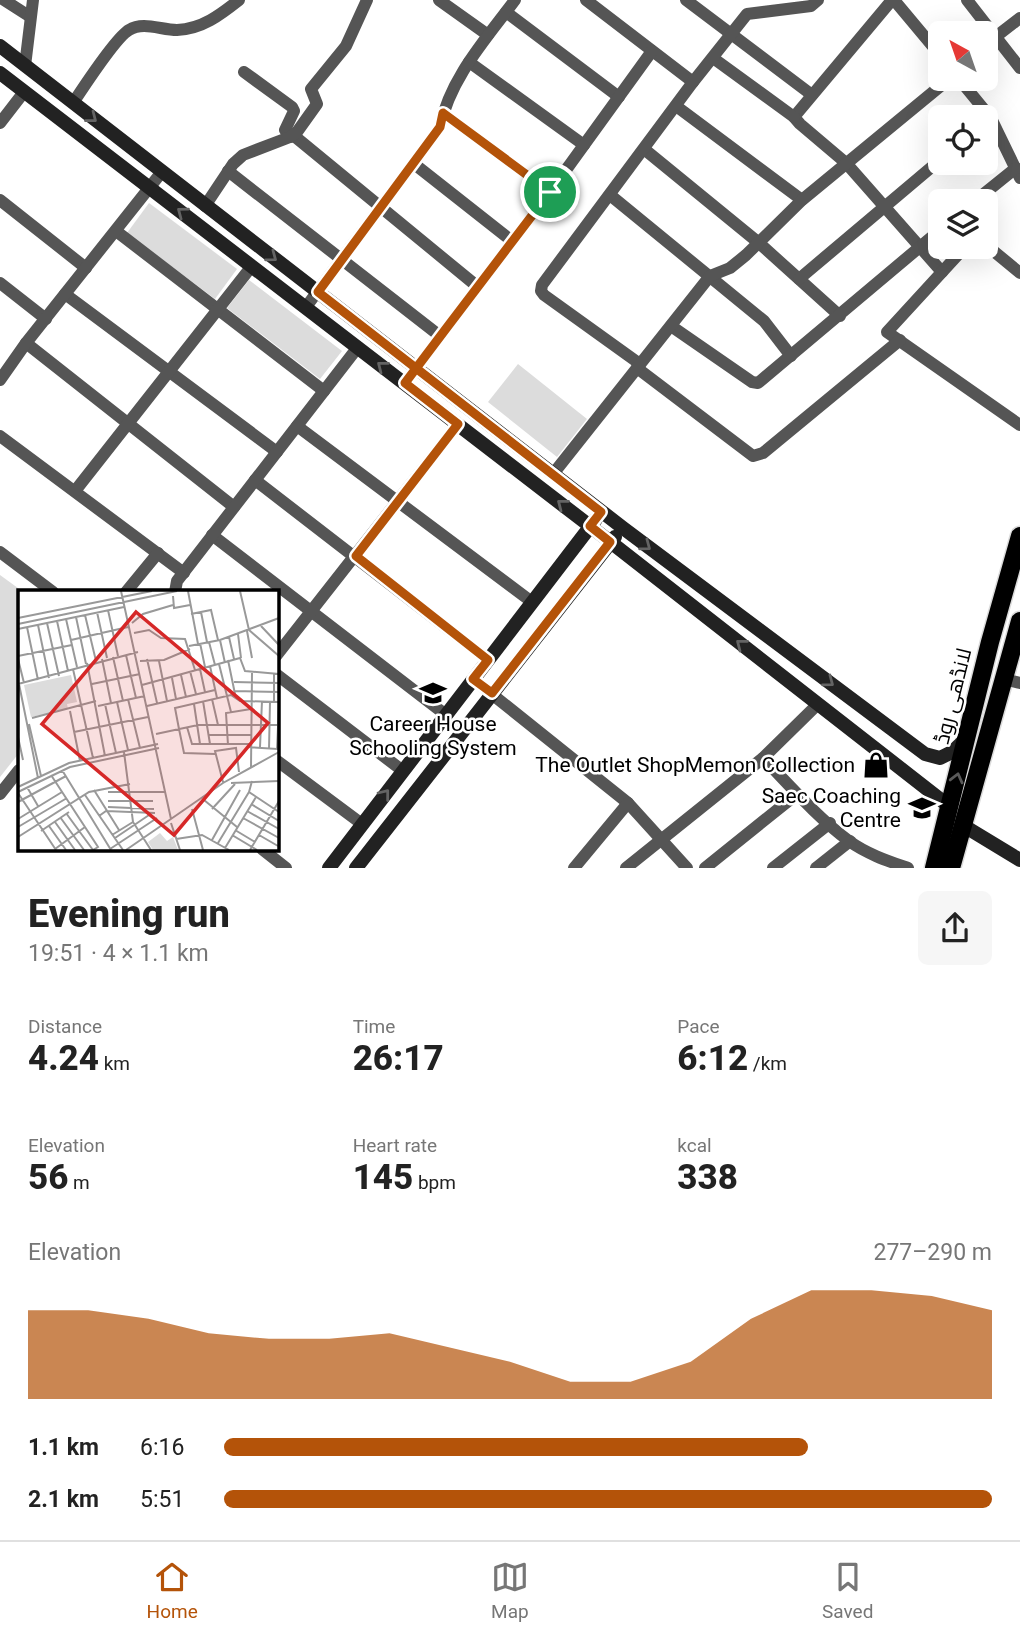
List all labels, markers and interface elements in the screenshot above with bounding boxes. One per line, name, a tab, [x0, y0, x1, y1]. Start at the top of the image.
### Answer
north arrow	[928, 21, 998, 91]
map controls	[928, 21, 998, 259]
button: locate	[928, 105, 998, 175]
one-way arrow	[85, 110, 97, 123]
pin	[520, 162, 580, 222]
icon: arrive	[531, 173, 569, 211]
button: layers	[928, 189, 998, 259]
one-way arrow	[177, 208, 189, 221]
one-way arrow	[265, 249, 277, 262]
one-way arrow	[377, 361, 389, 374]
one-way arrow	[557, 500, 570, 513]
one-way arrow	[639, 538, 651, 550]
inset map	[18, 590, 278, 850]
one-way arrow	[737, 640, 749, 653]
street label: لانڈھی روڈ	[930, 646, 977, 747]
one-way arrow	[821, 674, 833, 687]
school or university icon: Career House Schooling System	[418, 678, 448, 708]
place label: Career House Schooling System	[349, 712, 517, 760]
shop icon: The Outlet ShopMemon Collection	[861, 750, 891, 780]
place label: The Outlet ShopMemon Collection	[535, 753, 855, 777]
one-way arrow	[949, 772, 963, 784]
place label: Saec Coaching Centre	[762, 784, 901, 832]
one-way arrow	[377, 790, 390, 802]
school or university icon: Saec Coaching Centre	[907, 793, 937, 823]
button: share	[918, 891, 992, 965]
text: Evening run	[28, 892, 230, 936]
text: 19:51 · 4 × 1.1 km	[28, 940, 209, 967]
text: Distance	[28, 1015, 102, 1038]
text: Time	[353, 1015, 395, 1038]
text: Pace	[677, 1015, 720, 1038]
text: 4.24	[28, 1038, 99, 1079]
text: 26:17	[353, 1038, 444, 1079]
text: 6:12	[677, 1038, 748, 1079]
text: km	[99, 1052, 130, 1075]
text: /km	[748, 1052, 787, 1075]
text: Elevation	[28, 1134, 105, 1157]
text: Heart rate	[353, 1134, 437, 1157]
text: kcal	[677, 1134, 712, 1157]
text: 56	[28, 1157, 68, 1198]
text: 145	[353, 1157, 413, 1198]
text: 338	[677, 1157, 738, 1198]
text: m	[68, 1171, 90, 1194]
text: bpm	[413, 1171, 456, 1194]
text: Elevation	[28, 1239, 121, 1266]
text: 277–290 m	[873, 1239, 992, 1266]
text: 1.1 km	[28, 1434, 99, 1461]
text: 6:16	[140, 1434, 184, 1461]
text: 2.1 km	[28, 1486, 99, 1513]
text: 5:51	[140, 1486, 184, 1513]
tab: Home	[147, 1558, 198, 1623]
tab: Map	[491, 1558, 529, 1623]
tab: Saved	[822, 1558, 873, 1623]

